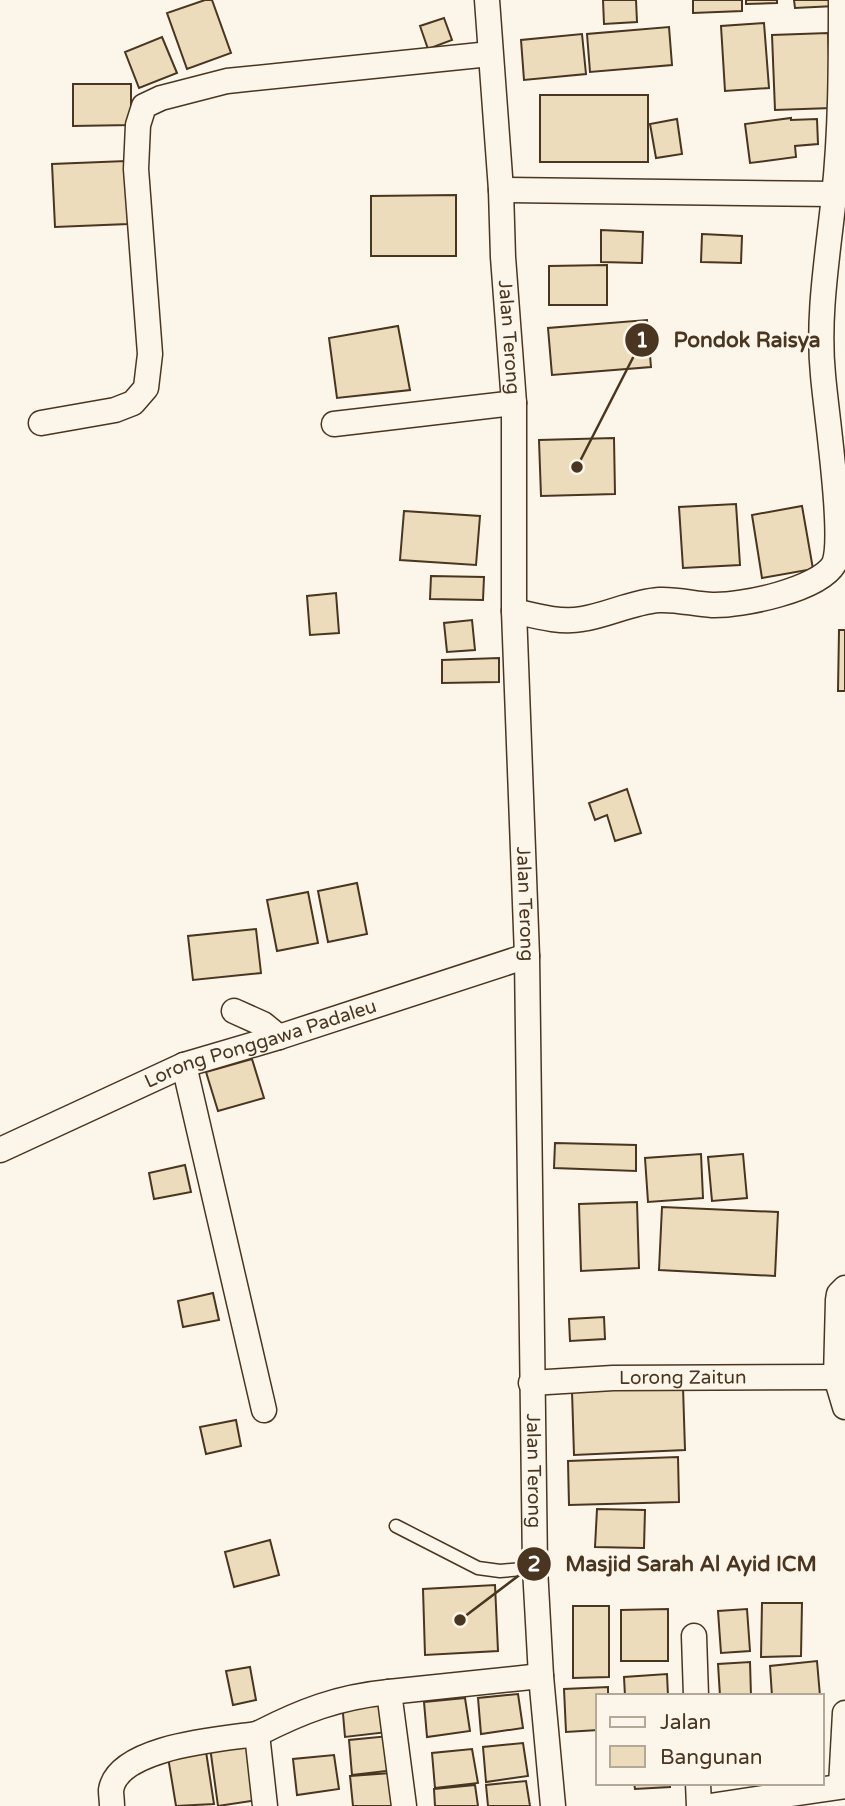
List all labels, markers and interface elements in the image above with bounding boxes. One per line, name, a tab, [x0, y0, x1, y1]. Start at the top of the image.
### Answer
street label: Jalan Terong	[494, 279, 524, 395]
callout: Pondok Raisya	[624, 319, 835, 361]
text: 1	[635, 328, 649, 353]
text: Pondok Raisya	[673, 328, 821, 353]
street label: Jalan Terong	[512, 846, 538, 962]
street label: Lorong Ponggawa Padaleu	[141, 995, 379, 1093]
street label: Lorong Zaitun	[619, 1366, 747, 1389]
street label: Jalan Terong	[522, 1413, 545, 1528]
callout: Masjid Sarah Al Ayid ICM	[516, 1543, 831, 1585]
text: 2	[527, 1552, 541, 1577]
text: Masjid Sarah Al Ayid ICM	[565, 1552, 817, 1577]
legend	[596, 1694, 824, 1785]
text: Jalan	[660, 1710, 711, 1735]
text: Bangunan	[660, 1745, 763, 1770]

